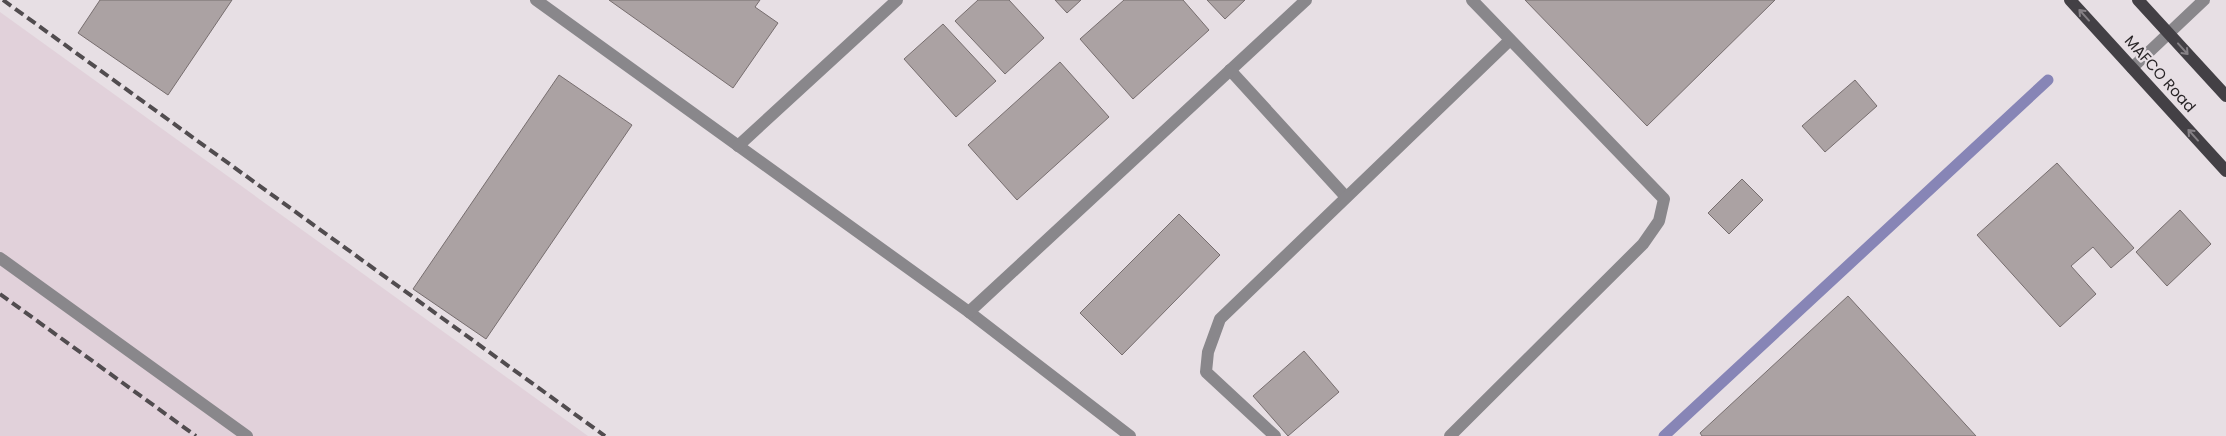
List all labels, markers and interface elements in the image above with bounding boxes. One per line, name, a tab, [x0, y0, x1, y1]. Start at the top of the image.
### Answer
one-way arrow	[2078, 8, 2089, 21]
street label: MAFCO Road	[2120, 31, 2201, 117]
one-way arrow	[2177, 42, 2188, 55]
one-way arrow	[2187, 128, 2199, 141]

